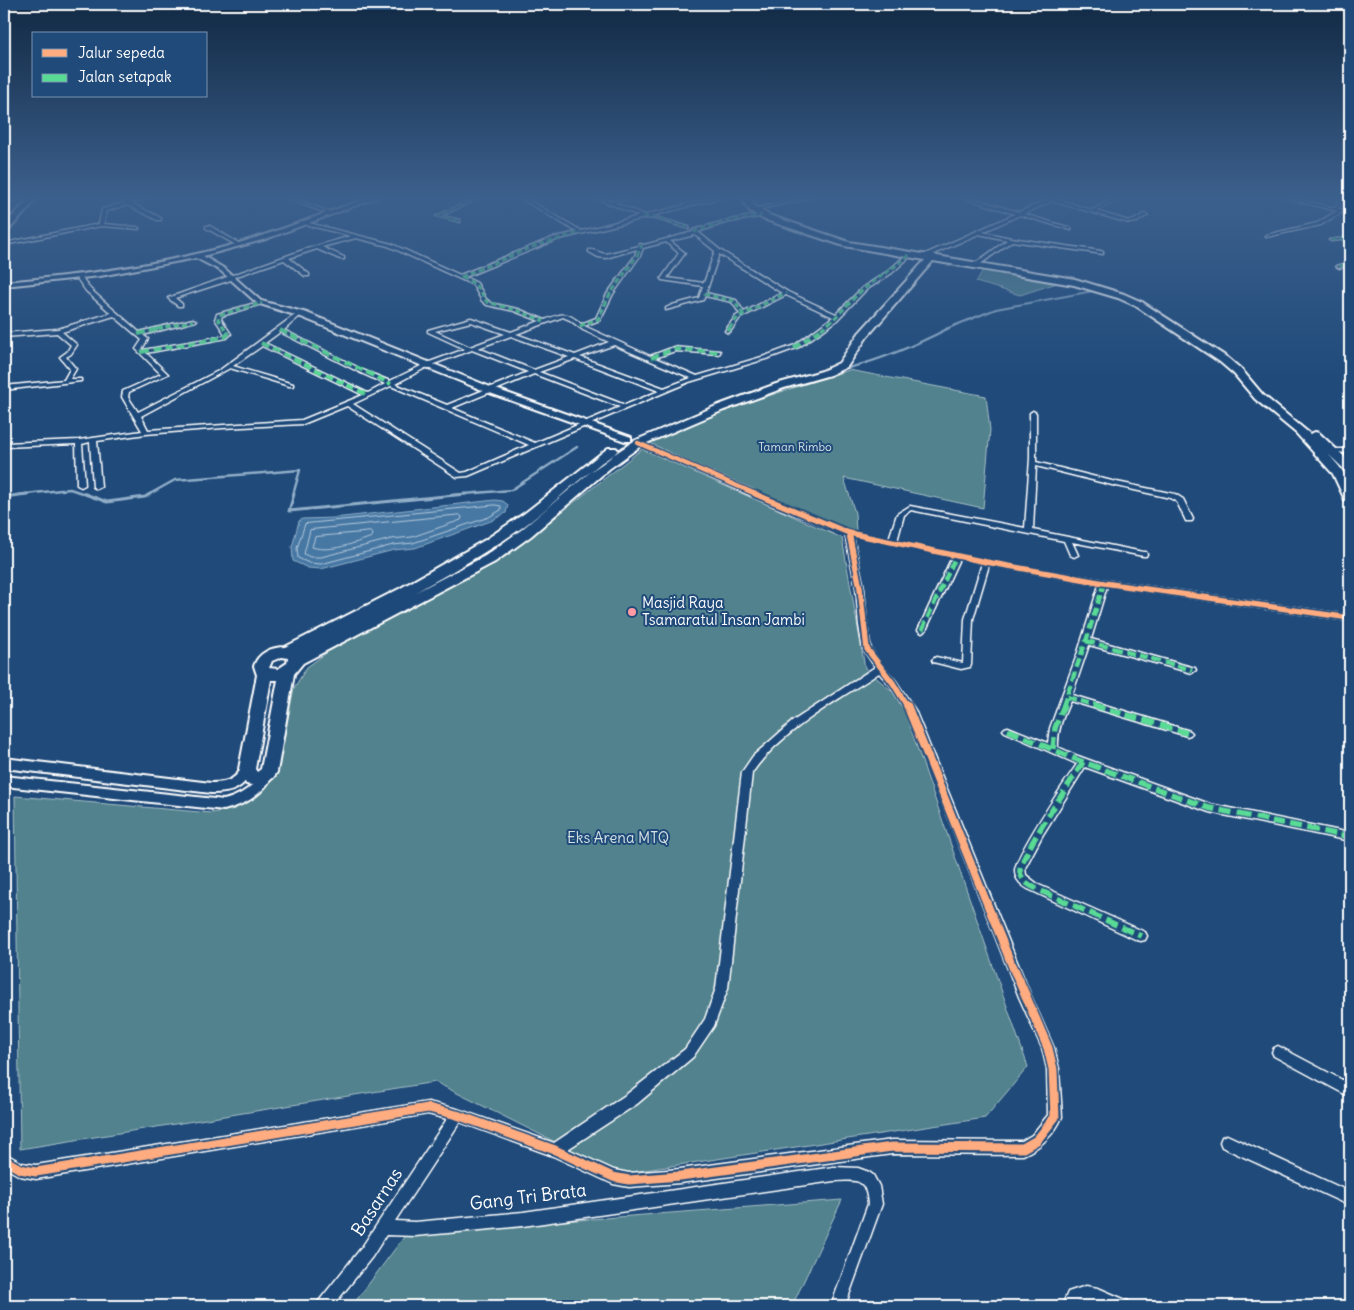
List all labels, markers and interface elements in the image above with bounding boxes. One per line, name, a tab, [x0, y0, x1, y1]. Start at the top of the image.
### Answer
legend	[32, 32, 208, 98]
text: Jalur sepeda	[78, 43, 165, 62]
text: Jalan setapak	[78, 67, 172, 86]
park label: Taman Rimbo	[758, 439, 832, 454]
place label: Masjid Raya Tsamaratul Insan Jambi	[642, 593, 805, 629]
marker: Masjid Raya Tsamaratul Insan Jambi	[626, 606, 638, 618]
park label: Eks Arena MTQ	[567, 828, 669, 847]
street label: Basarnas	[346, 1163, 407, 1240]
street label: Gang Tri Brata	[468, 1178, 588, 1215]

